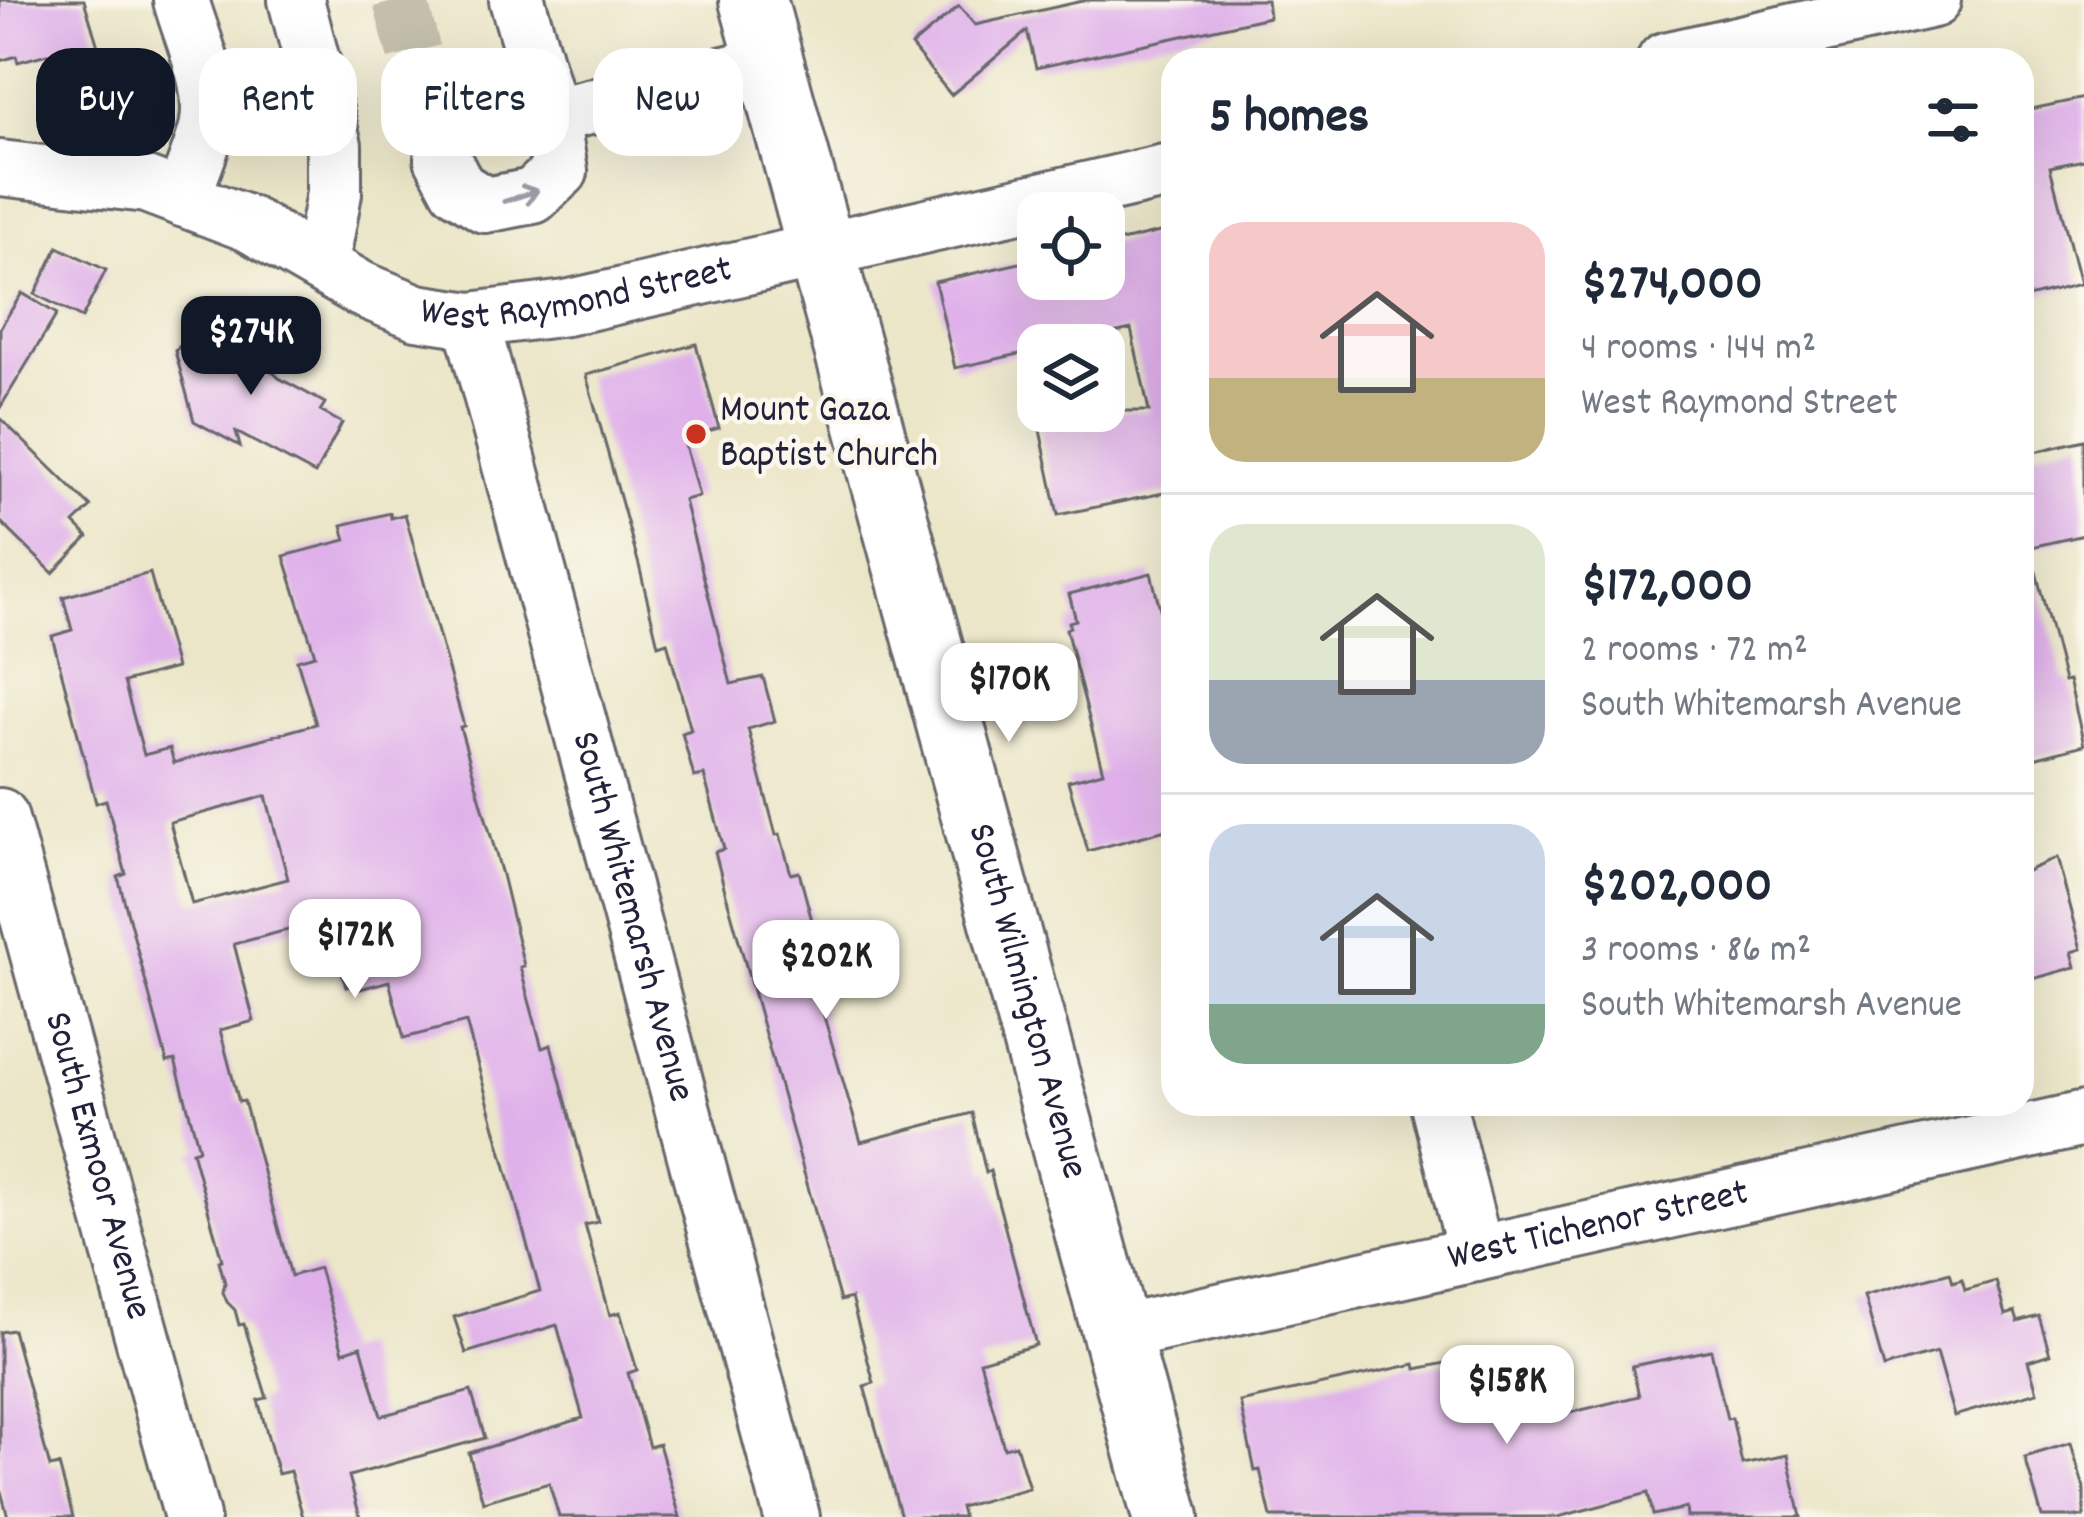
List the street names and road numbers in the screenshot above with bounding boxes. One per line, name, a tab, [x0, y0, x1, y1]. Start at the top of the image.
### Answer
street label: West Raymond Street	[416, 244, 738, 348]
street label: South Whitemarsh Avenue	[555, 726, 707, 1108]
street label: South Wilmington Avenue	[951, 818, 1100, 1185]
street label: South Exmoor Avenue	[28, 1006, 164, 1326]
street label: West Tichenor Street	[1443, 1167, 1754, 1287]

